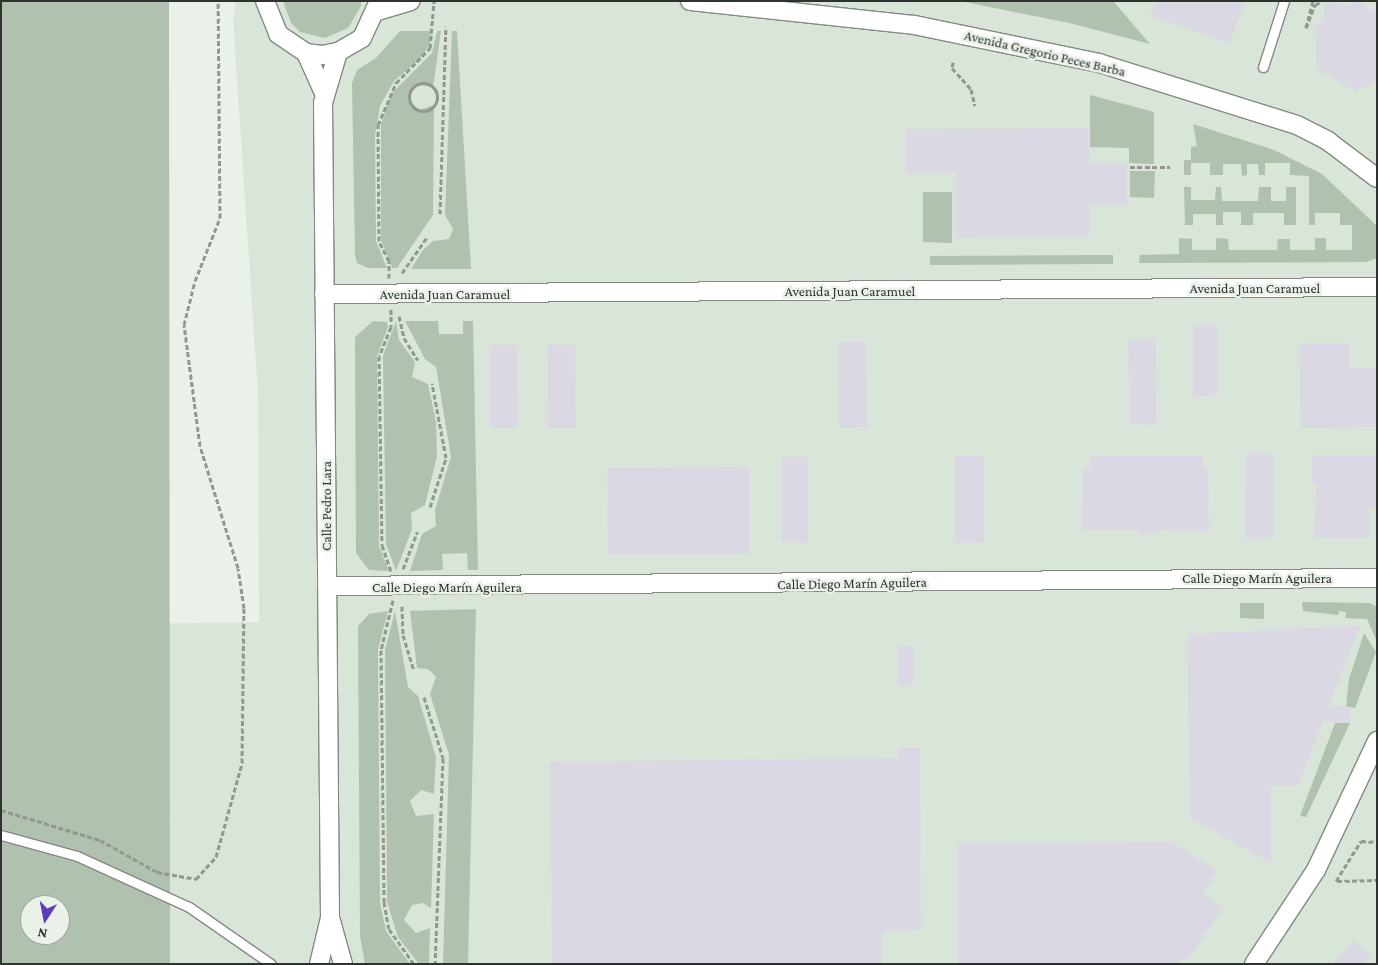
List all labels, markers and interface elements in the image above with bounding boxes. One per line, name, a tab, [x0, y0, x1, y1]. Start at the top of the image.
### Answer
street label: Avenida Gregorio Peces Barba	[963, 26, 1127, 80]
street label: Avenida Juan Caramuel	[1190, 280, 1320, 296]
street label: Avenida Juan Caramuel	[785, 283, 915, 299]
street label: Avenida Juan Caramuel	[380, 286, 510, 302]
street label: Calle Pedro Lara	[318, 461, 334, 551]
street label: Calle Diego Marín Aguilera	[1182, 570, 1332, 586]
street label: Calle Diego Marín Aguilera	[777, 573, 927, 593]
street label: Calle Diego Marín Aguilera	[372, 579, 522, 595]
north arrow	[20, 895, 70, 945]
text: N	[36, 925, 49, 943]

